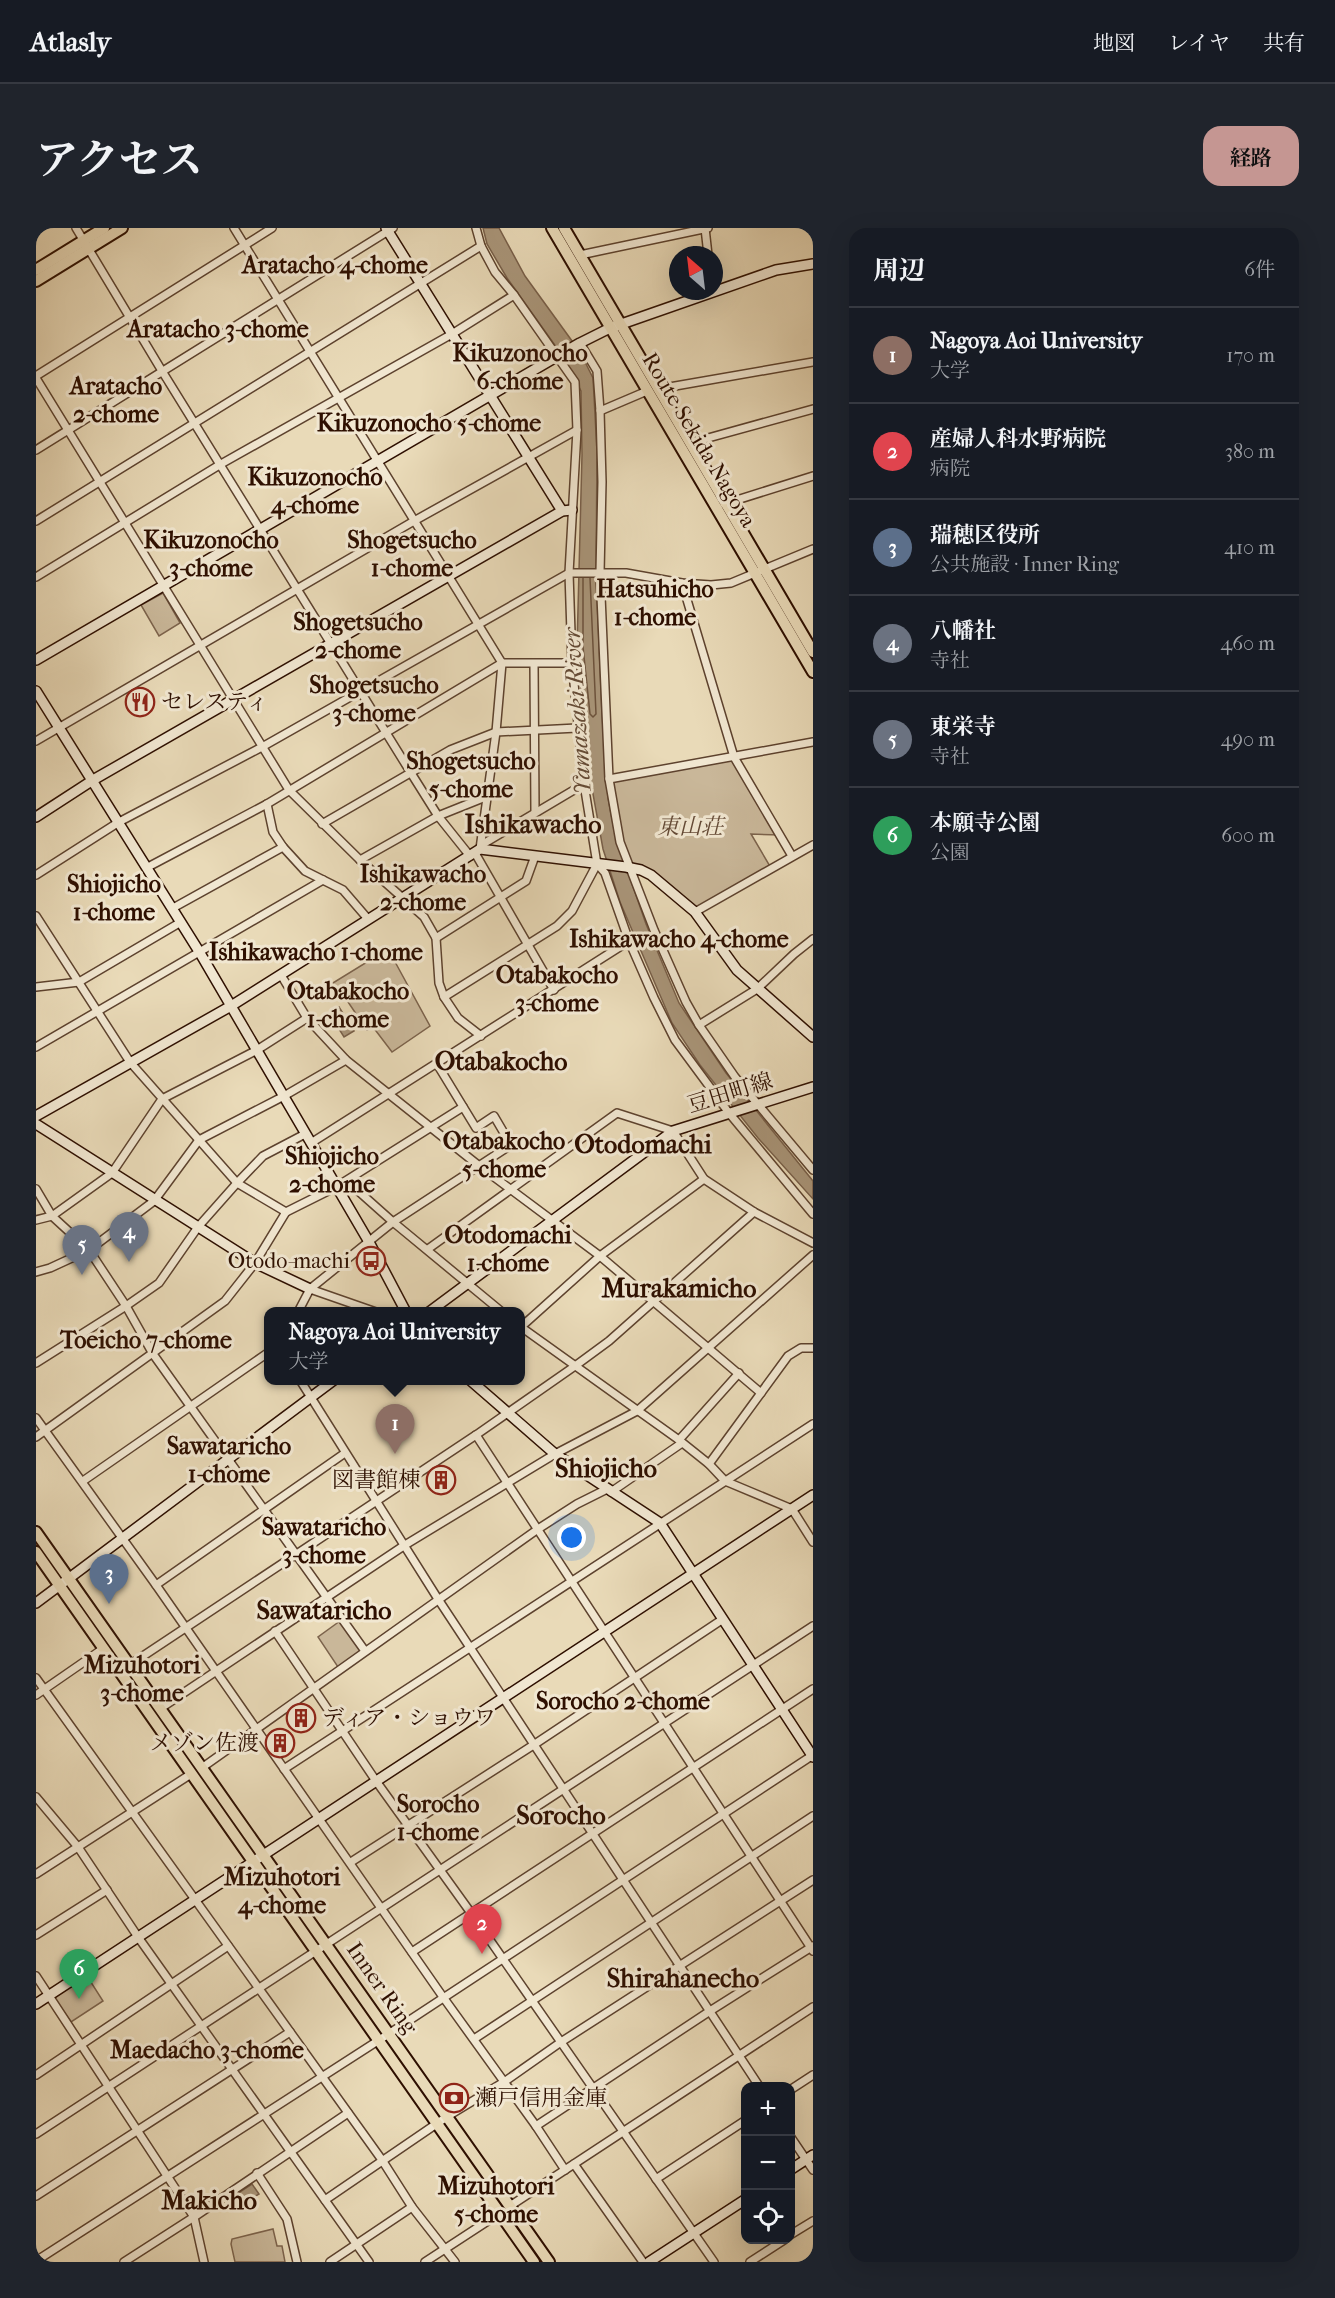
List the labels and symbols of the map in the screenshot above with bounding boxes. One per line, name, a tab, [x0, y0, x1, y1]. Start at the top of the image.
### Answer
north arrow	[669, 246, 723, 300]
district label: Aratacho 4-chome	[240, 251, 428, 280]
district label: Aratacho 3-chome	[125, 315, 309, 343]
district label: Kikuzonocho 6-chome	[452, 339, 588, 395]
street label: Route Sekida Nagoya	[637, 348, 762, 533]
district label: Aratacho 2-chome	[68, 372, 162, 428]
district label: Kikuzonocho 5-chome	[317, 409, 541, 437]
district label: Kikuzonocho 4-chome	[247, 463, 383, 520]
district label: Kikuzonocho 3-chome	[143, 526, 279, 582]
district label: Shogetsucho 1-chome	[347, 526, 477, 582]
district label: Hatsuhicho 1-chome	[596, 575, 714, 631]
district label: Shogetsucho 2-chome	[293, 608, 423, 664]
water label: Yamazaki River	[557, 625, 597, 795]
district label: Shogetsucho 3-chome	[309, 671, 439, 727]
restaurant icon: セレスティ	[124, 686, 156, 718]
place label: セレスティ	[161, 689, 268, 715]
district label: Shogetsucho 5-chome	[406, 747, 536, 803]
district label: Ishikawacho	[465, 809, 601, 840]
park label: 東山荘	[657, 814, 726, 840]
district label: Ishikawacho 2-chome	[360, 860, 486, 916]
district label: Shiojicho 1-chome	[67, 870, 161, 926]
district label: Ishikawacho 4-chome	[569, 925, 789, 954]
district label: Ishikawacho 1-chome	[209, 938, 423, 966]
district label: Otabakocho 3-chome	[496, 961, 618, 1017]
district label: Otabakocho 1-chome	[287, 977, 409, 1033]
district label: Otabakocho	[435, 1046, 567, 1077]
street label: 豆田町線	[684, 1068, 776, 1118]
district label: Otabakocho 5-chome	[443, 1127, 565, 1183]
district label: Otodomachi	[574, 1129, 712, 1160]
district label: Shiojicho 2-chome	[285, 1142, 379, 1198]
pin: 4	[110, 1212, 148, 1262]
district label: Otodomachi 1-chome	[445, 1221, 572, 1277]
pin: 5	[62, 1226, 102, 1275]
bus stop icon: Otodo-machi	[355, 1245, 387, 1277]
place label: Otodo-machi	[228, 1248, 350, 1274]
district label: Murakamicho	[602, 1273, 756, 1304]
district label: Toeicho 7-chome	[59, 1326, 232, 1354]
pin: 1	[376, 1404, 414, 1454]
district label: Sawataricho 1-chome	[167, 1432, 291, 1488]
district label: Shiojicho	[555, 1453, 657, 1484]
building icon: 図書館棟	[425, 1464, 457, 1496]
place label: 図書館棟	[332, 1467, 420, 1493]
district label: Sawataricho 3-chome	[262, 1513, 386, 1569]
your location	[557, 1523, 586, 1552]
pin: 3	[90, 1554, 128, 1604]
district label: Sawataricho	[257, 1595, 391, 1626]
district label: Mizuhotori 3-chome	[84, 1651, 201, 1707]
district label: Sorocho 2-chome	[536, 1687, 710, 1715]
building icon: ディア・ショウワ	[285, 1702, 317, 1734]
place label: ディア・ショウワ	[322, 1705, 496, 1731]
building icon: メゾン佐渡	[264, 1727, 296, 1759]
place label: メゾン佐渡	[150, 1730, 259, 1756]
district label: Sorocho 1-chome	[397, 1790, 479, 1846]
district label: Sorocho	[516, 1800, 606, 1831]
district label: Mizuhotori 4-chome	[224, 1863, 341, 1920]
pin: 2	[462, 1904, 502, 1954]
street label: Inner Ring	[341, 1937, 423, 2039]
pin: 6	[60, 1950, 99, 1999]
district label: Shirahanecho	[607, 1963, 759, 1994]
district label: Maedacho 3-chome	[110, 2036, 304, 2064]
bank icon: 瀬戸信用金庫	[438, 2082, 470, 2114]
place label: 瀬戸信用金庫	[475, 2085, 607, 2111]
district label: Mizuhotori 5-chome	[438, 2172, 555, 2228]
district label: Makicho	[161, 2185, 257, 2216]

